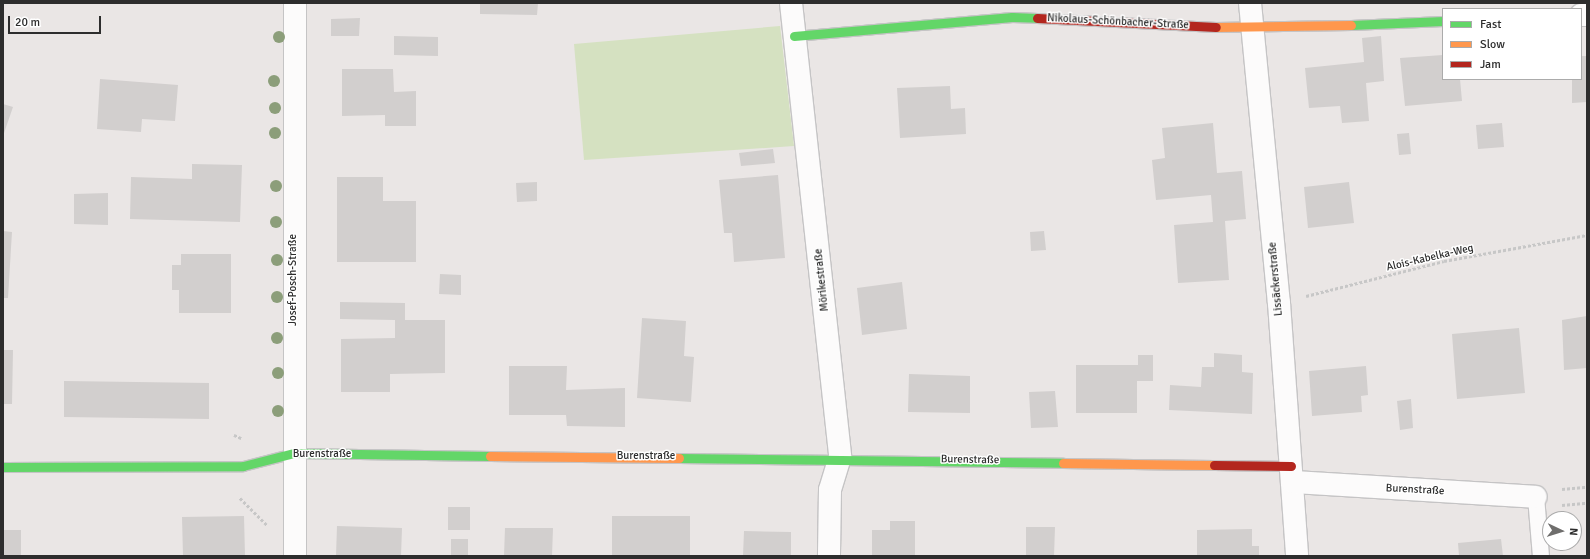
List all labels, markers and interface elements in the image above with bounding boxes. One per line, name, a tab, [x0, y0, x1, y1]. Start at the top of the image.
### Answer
scale bar	[10, 8, 103, 34]
legend	[1442, 8, 1582, 80]
street label: Nikolaus-Schönbacher-Straße	[1047, 12, 1189, 32]
text: 20 m	[15, 15, 40, 30]
text: Fast	[1480, 17, 1501, 32]
text: Slow	[1480, 37, 1505, 52]
text: Jam	[1480, 57, 1501, 72]
street label: Josef-Posch-Straße	[286, 234, 300, 326]
street label: Lissäckerstraße	[1266, 241, 1286, 317]
street label: Alois-Kabelka-Weg	[1385, 242, 1475, 274]
street label: Mörikestraße	[812, 248, 832, 312]
street label: Burenstraße	[293, 447, 351, 461]
street label: Burenstraße	[617, 449, 675, 463]
street label: Burenstraße	[941, 453, 999, 467]
street label: Burenstraße	[1385, 482, 1445, 498]
north arrow	[1542, 511, 1582, 551]
text: N	[1567, 528, 1580, 536]

